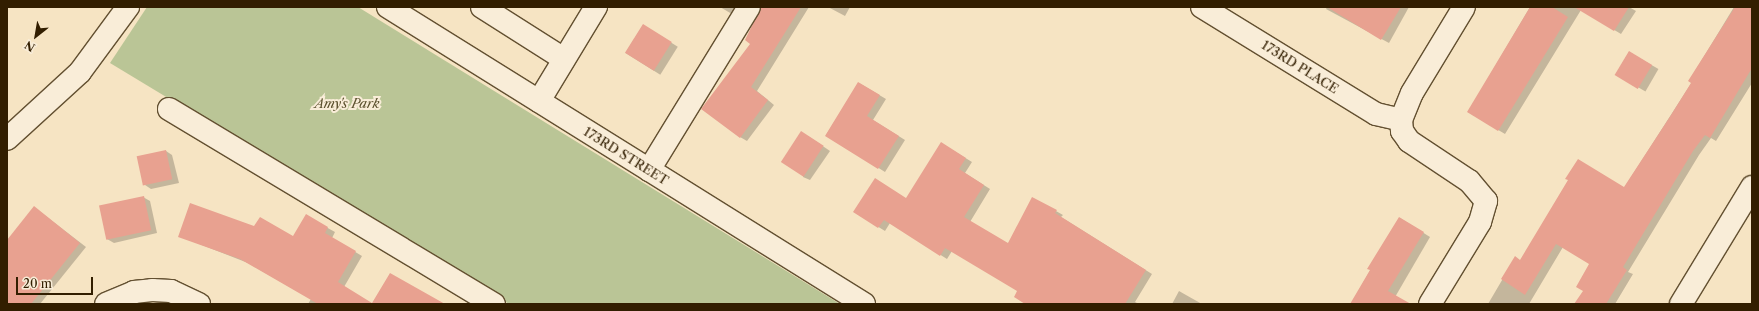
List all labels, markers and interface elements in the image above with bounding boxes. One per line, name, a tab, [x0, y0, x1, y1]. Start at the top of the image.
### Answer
north arrow	[16, 16, 56, 56]
street label: 173RD PLACE	[1259, 37, 1341, 97]
text: N	[22, 38, 38, 55]
park label: Amy's Park	[315, 95, 379, 111]
street label: 173RD STREET	[581, 124, 671, 188]
scale bar	[18, 269, 95, 295]
text: 20 m	[23, 276, 52, 291]

